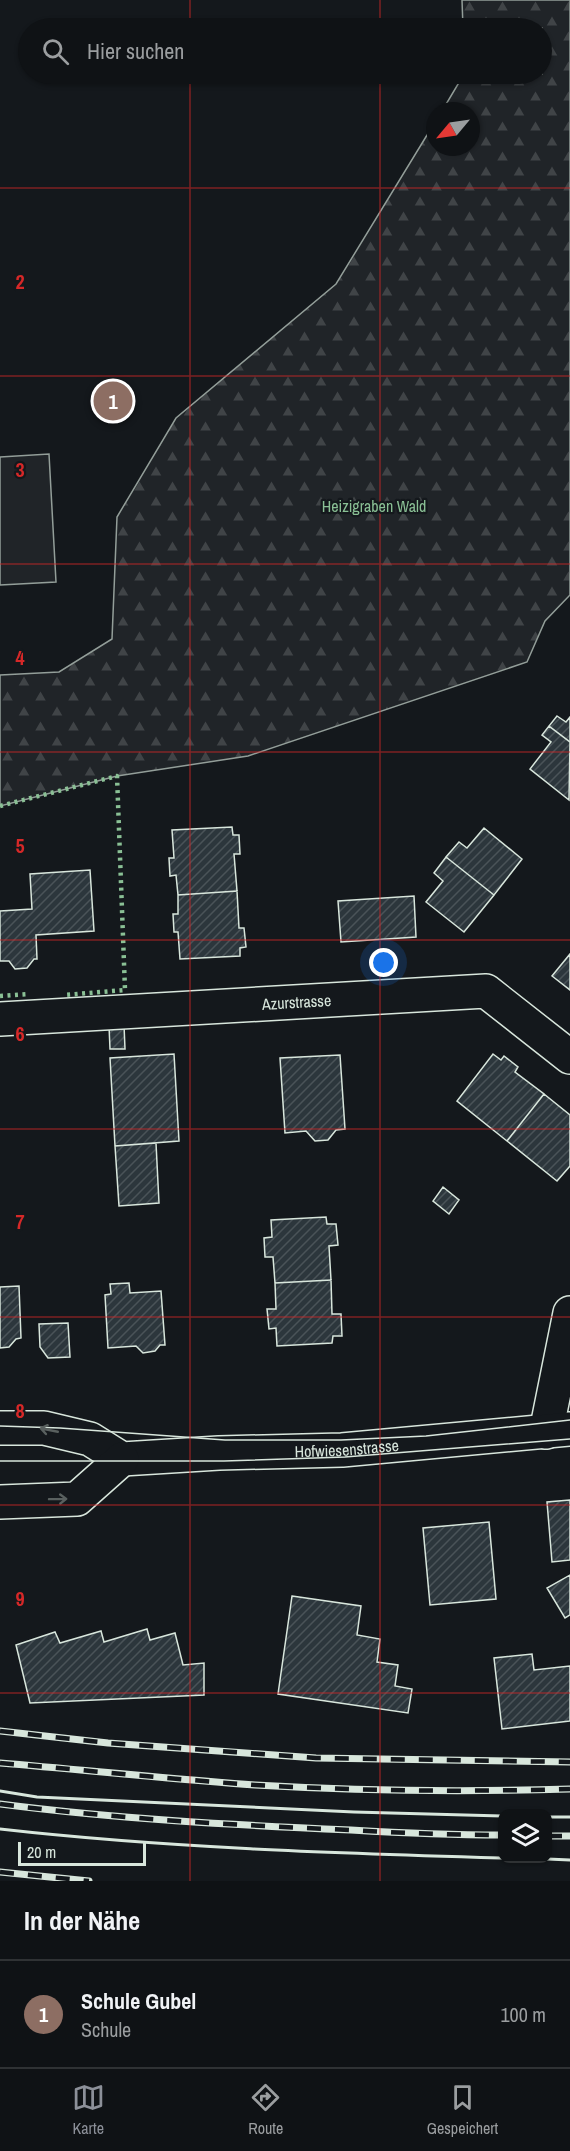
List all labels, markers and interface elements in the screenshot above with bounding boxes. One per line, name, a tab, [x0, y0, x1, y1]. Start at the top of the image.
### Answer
search box	[18, 18, 552, 84]
icon: search	[39, 35, 72, 68]
text: Hier suchen	[87, 36, 184, 66]
north arrow	[426, 102, 480, 156]
text: 2	[15, 268, 25, 295]
pin: 1	[94, 378, 132, 424]
text: 3	[15, 456, 25, 483]
park label: Heizigraben Wald	[322, 495, 426, 517]
text: 4	[15, 644, 25, 671]
text: 5	[15, 832, 25, 859]
your location	[369, 948, 398, 977]
street label: Azurstrasse	[260, 989, 332, 1015]
text: 6	[15, 1020, 25, 1047]
text: 7	[15, 1208, 25, 1235]
text: 8	[15, 1397, 25, 1424]
one-way arrow	[40, 1424, 59, 1435]
street label: Hofwiesenstrasse	[294, 1434, 400, 1462]
one-way arrow	[48, 1494, 68, 1505]
text: 9	[15, 1585, 25, 1612]
map controls	[498, 1809, 552, 1863]
button: layers	[498, 1809, 552, 1863]
scale bar	[18, 1839, 146, 1866]
text: 20 m	[27, 1841, 56, 1863]
text: In der Nähe	[24, 1903, 140, 1938]
text: Schule Gubel	[81, 1986, 196, 2016]
text: 1	[39, 2001, 48, 2028]
text: 100 m	[500, 2001, 546, 2028]
text: Schule	[81, 2016, 131, 2043]
tab: Karte	[72, 2081, 105, 2139]
tab: Route	[248, 2081, 283, 2139]
tab: Gespeichert	[427, 2081, 498, 2139]

